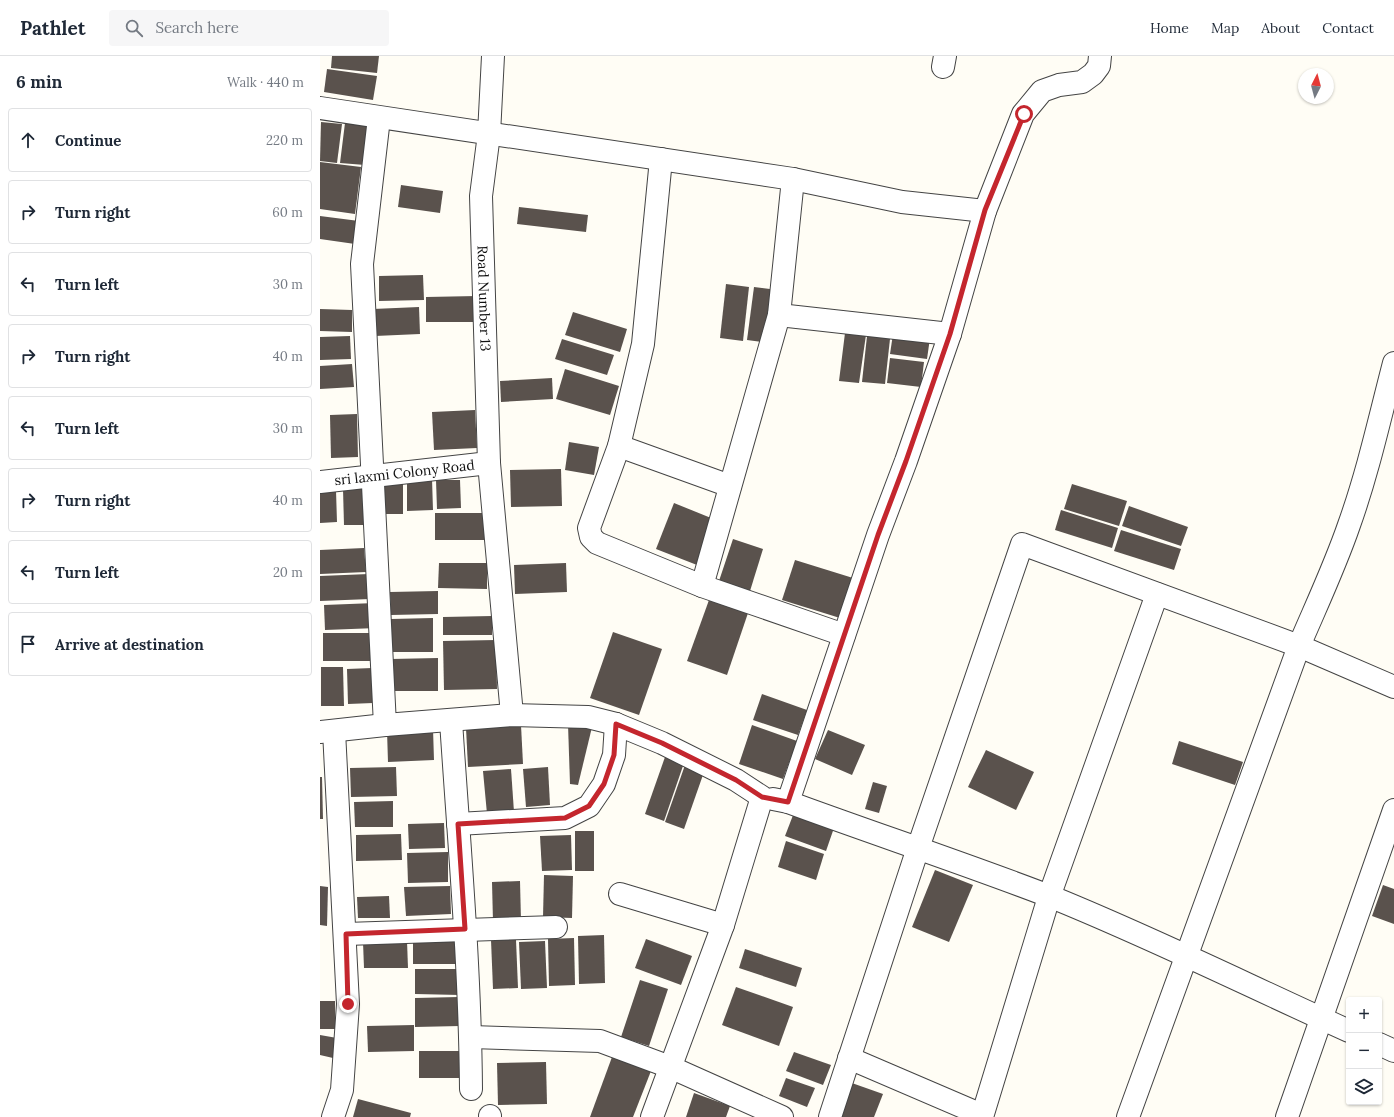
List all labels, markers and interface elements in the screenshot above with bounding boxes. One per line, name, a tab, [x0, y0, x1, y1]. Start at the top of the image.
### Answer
search box	[109, 10, 389, 46]
text: Pathlet	[20, 16, 85, 40]
icon: search	[123, 17, 145, 39]
text: Search here	[155, 18, 239, 37]
text: Home	[1150, 19, 1189, 37]
text: Map	[1211, 19, 1239, 37]
text: About	[1261, 19, 1300, 37]
text: Contact	[1322, 19, 1374, 37]
north arrow	[1298, 68, 1334, 104]
text: 6 min	[16, 71, 62, 93]
text: Walk · 440 m	[227, 74, 304, 91]
route start	[1015, 105, 1033, 123]
icon: ahead	[17, 129, 39, 151]
text: Continue	[55, 131, 121, 150]
text: 220 m	[266, 132, 303, 149]
icon: right	[17, 201, 39, 223]
text: Turn right	[55, 203, 131, 222]
text: 60 m	[272, 204, 303, 221]
street label: Road Number 13	[473, 245, 495, 352]
icon: left	[17, 273, 39, 295]
text: Turn left	[55, 275, 119, 294]
text: 30 m	[273, 276, 303, 293]
icon: right	[17, 345, 39, 367]
text: Turn right	[55, 347, 131, 366]
text: 40 m	[273, 348, 303, 365]
icon: left	[17, 417, 39, 439]
text: Turn left	[55, 419, 119, 438]
text: 30 m	[273, 420, 303, 437]
street label: sri laxmi Colony Road	[333, 456, 475, 489]
icon: right	[17, 489, 39, 511]
text: Turn right	[55, 491, 131, 510]
text: 40 m	[273, 492, 303, 509]
icon: left	[17, 561, 39, 583]
text: Turn left	[55, 563, 119, 582]
text: 20 m	[273, 564, 303, 581]
icon: arrive	[17, 633, 39, 655]
text: Arrive at destination	[55, 635, 204, 654]
route end	[339, 995, 357, 1013]
map controls	[1346, 997, 1382, 1105]
button: +	[1346, 997, 1382, 1033]
button: −	[1346, 1033, 1382, 1069]
button: layers	[1346, 1069, 1382, 1105]

